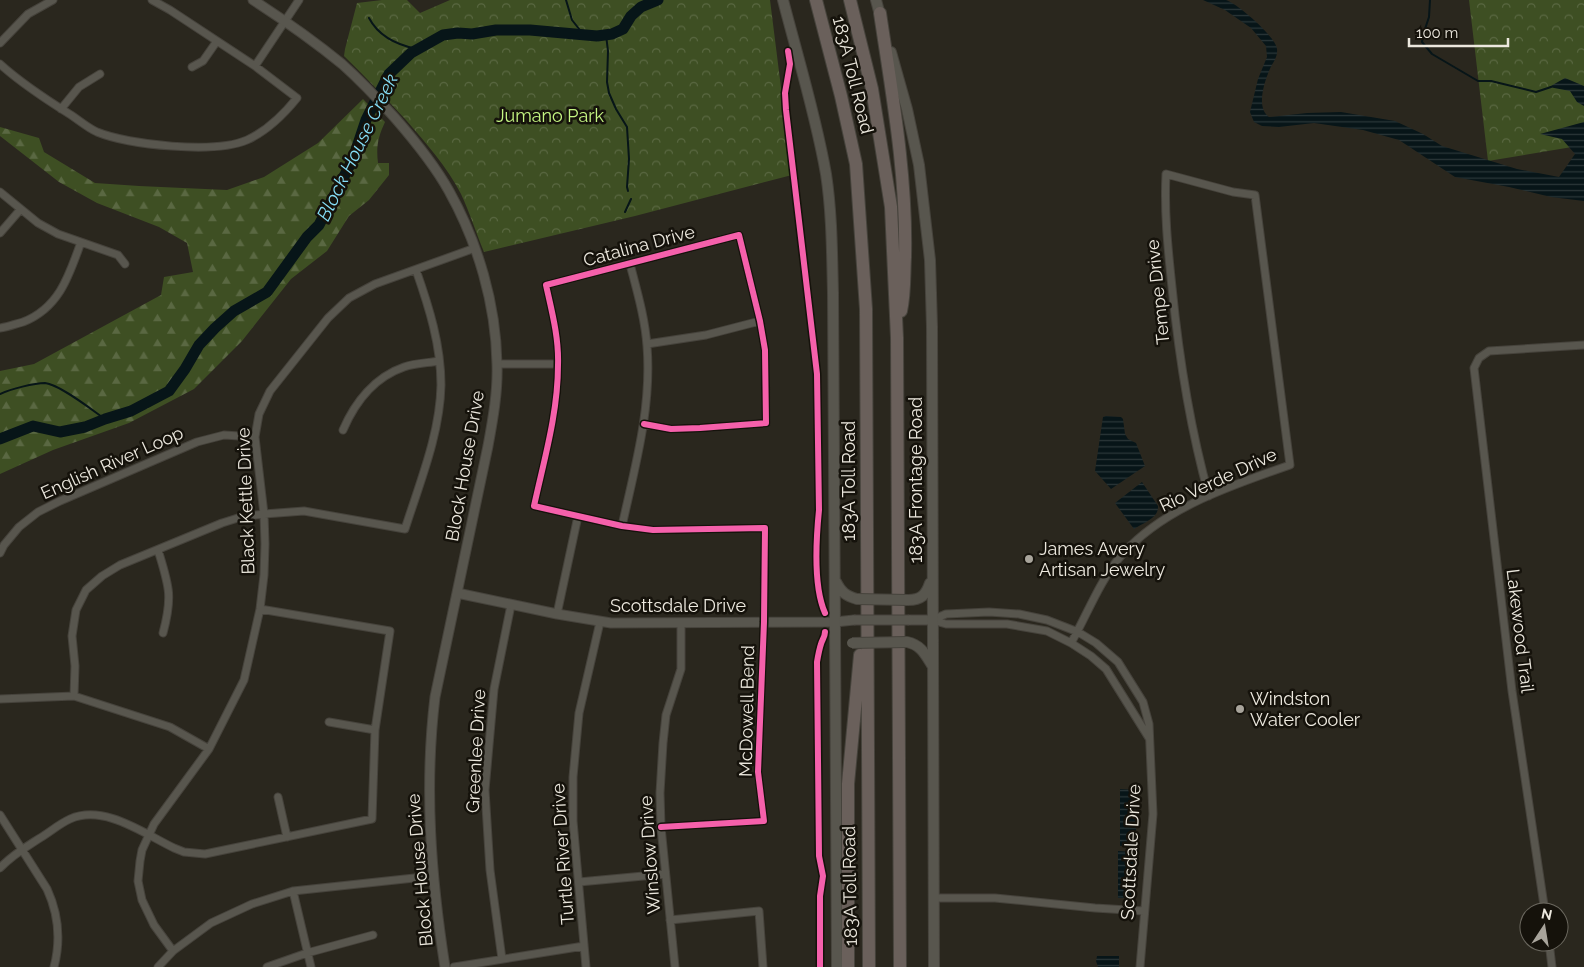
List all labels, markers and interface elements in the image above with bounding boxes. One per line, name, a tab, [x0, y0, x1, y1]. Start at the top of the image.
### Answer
street label: 183A Toll Road	[829, 14, 878, 136]
scale bar	[1409, 15, 1508, 47]
text: 100 m	[1416, 24, 1458, 42]
water label: Block House Creek	[312, 70, 402, 224]
park label: Jumano Park	[496, 105, 605, 126]
street label: Catalina Drive	[581, 220, 697, 270]
street label: Tempe Drive	[1142, 238, 1173, 346]
street label: Block House Drive	[441, 388, 488, 543]
street label: 183A Frontage Road	[905, 397, 926, 563]
street label: 183A Toll Road	[838, 421, 859, 541]
street label: English River Loop	[37, 422, 186, 503]
street label: Black Kettle Drive	[232, 427, 259, 575]
street label: Rio Verde Drive	[1156, 443, 1280, 516]
place label: James Avery Artisan Jewelry	[1039, 538, 1165, 580]
marker: James Avery Artisan Jewelry	[1023, 553, 1035, 565]
street label: Lakewood Trail	[1502, 568, 1539, 694]
street label: Scottsdale Drive	[610, 595, 746, 616]
street label: McDowell Bend	[735, 645, 758, 777]
street label: Greenlee Drive	[462, 688, 489, 813]
place label: Windston Water Cooler	[1250, 688, 1361, 730]
marker: Windston Water Cooler	[1234, 703, 1246, 715]
street label: Turtle River Drive	[547, 782, 578, 925]
street label: Scottsdale Drive	[1116, 783, 1145, 920]
street label: Block House Drive	[402, 793, 437, 947]
street label: Winslow Drive	[635, 795, 664, 915]
street label: 183A Toll Road	[838, 826, 861, 946]
north arrow	[1519, 902, 1569, 952]
text: N	[1540, 905, 1554, 923]

